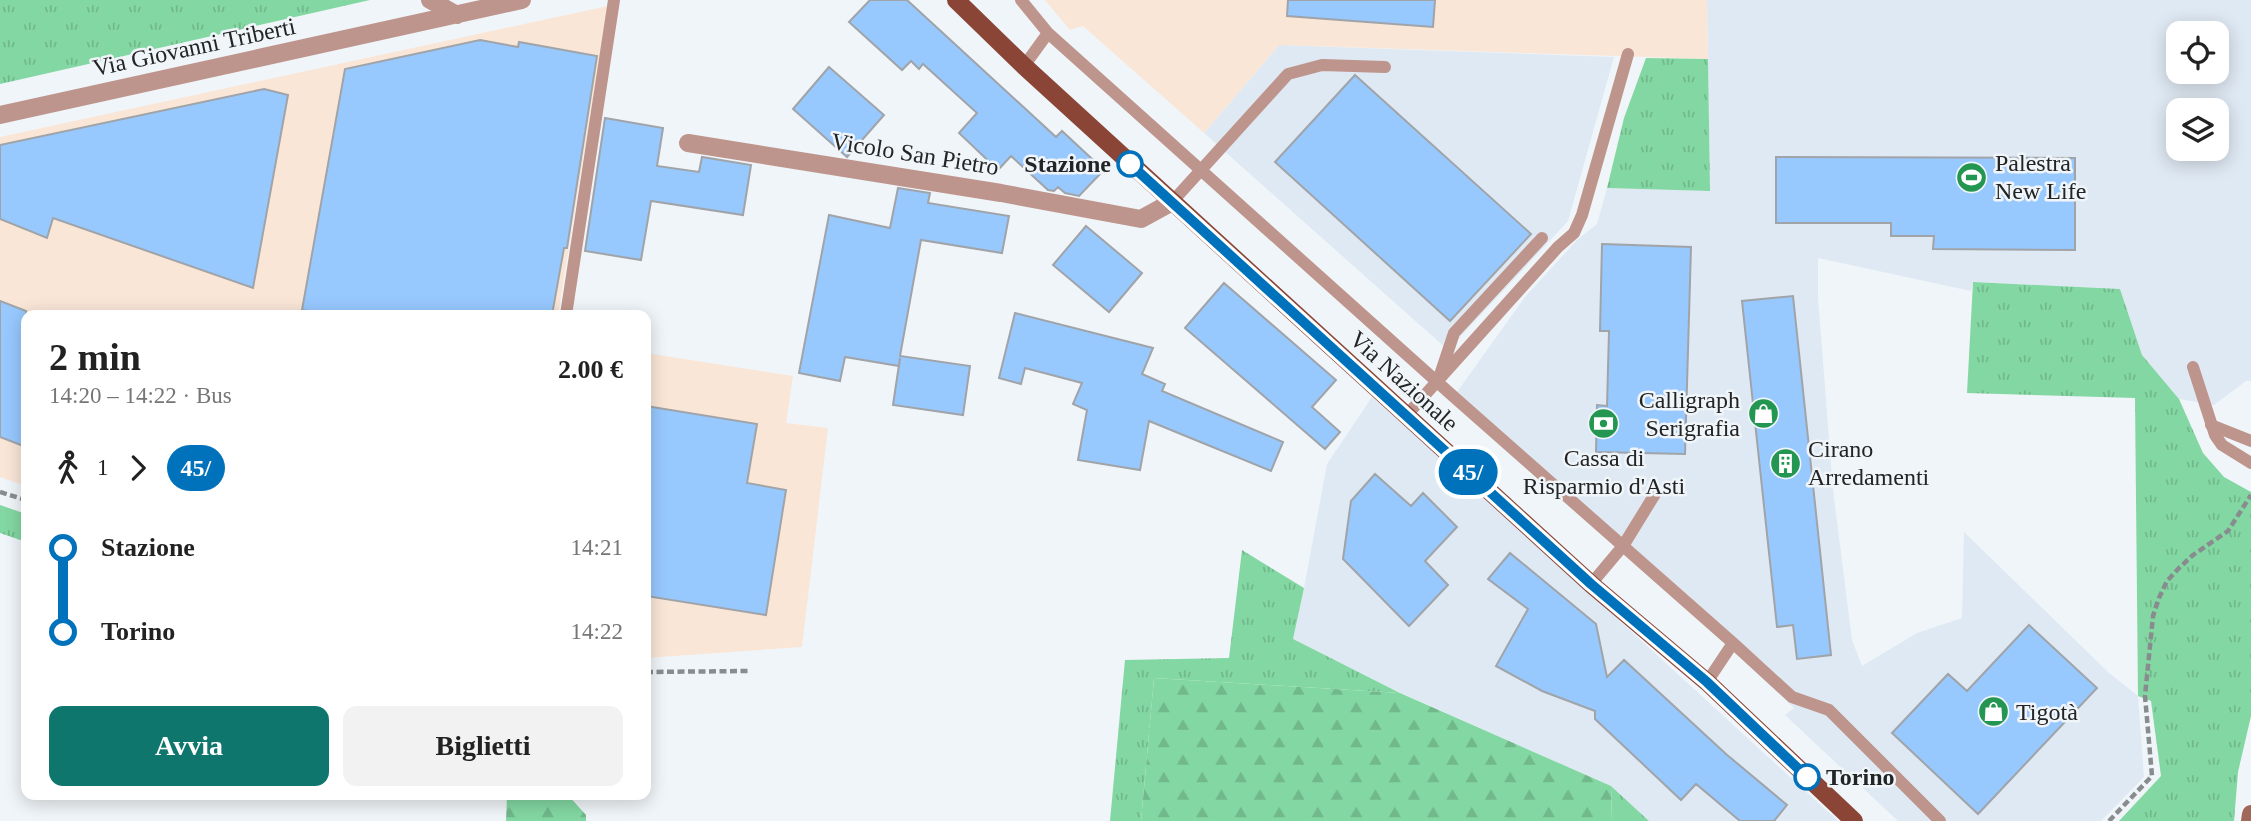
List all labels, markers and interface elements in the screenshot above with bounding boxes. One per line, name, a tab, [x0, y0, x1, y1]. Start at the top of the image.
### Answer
street label: Via Giovanni Triberti	[90, 13, 298, 81]
map controls	[2166, 21, 2229, 161]
button: locate	[2166, 21, 2229, 84]
button: layers	[2166, 98, 2229, 161]
street label: Vicolo San Pietro	[829, 128, 1001, 180]
place label: Palestra New Life	[1995, 150, 2086, 204]
place label: Stazione	[1024, 151, 1111, 177]
marker: Stazione	[1117, 151, 1143, 177]
sports icon: Palestra New Life	[1955, 160, 1989, 194]
street label: Via Nazionale	[1345, 326, 1463, 436]
text: 2 min	[49, 336, 141, 378]
text: 2.00 €	[558, 355, 623, 384]
text: 14:20 – 14:22 · Bus	[49, 383, 232, 408]
place label: Calligraph Serigrafia	[1639, 387, 1740, 441]
shop icon: Calligraph Serigrafia	[1746, 397, 1780, 431]
bank icon: Cassa di Risparmio d'Asti	[1587, 407, 1621, 441]
place label: Cirano Arredamenti	[1808, 436, 1930, 490]
place label: Cassa di Risparmio d'Asti	[1523, 445, 1685, 499]
building icon: Cirano Arredamenti	[1768, 446, 1802, 480]
icon: walk	[49, 449, 87, 487]
icon: forward	[119, 449, 157, 487]
line badge: 45/	[1428, 449, 1508, 495]
text: 1	[97, 455, 109, 480]
text: 45/	[181, 455, 211, 481]
text: 45/	[1453, 459, 1483, 485]
text: Stazione	[101, 533, 195, 562]
text: 14:21	[571, 535, 623, 560]
text: Torino	[101, 617, 175, 646]
text: 14:22	[571, 619, 623, 644]
shop icon: Tigotà	[1976, 695, 2010, 729]
place label: Tigotà	[2016, 699, 2078, 725]
button: Avvia	[49, 706, 329, 786]
button: Biglietti	[343, 706, 623, 786]
marker: Torino	[1794, 764, 1820, 790]
place label: Torino	[1826, 764, 1894, 790]

